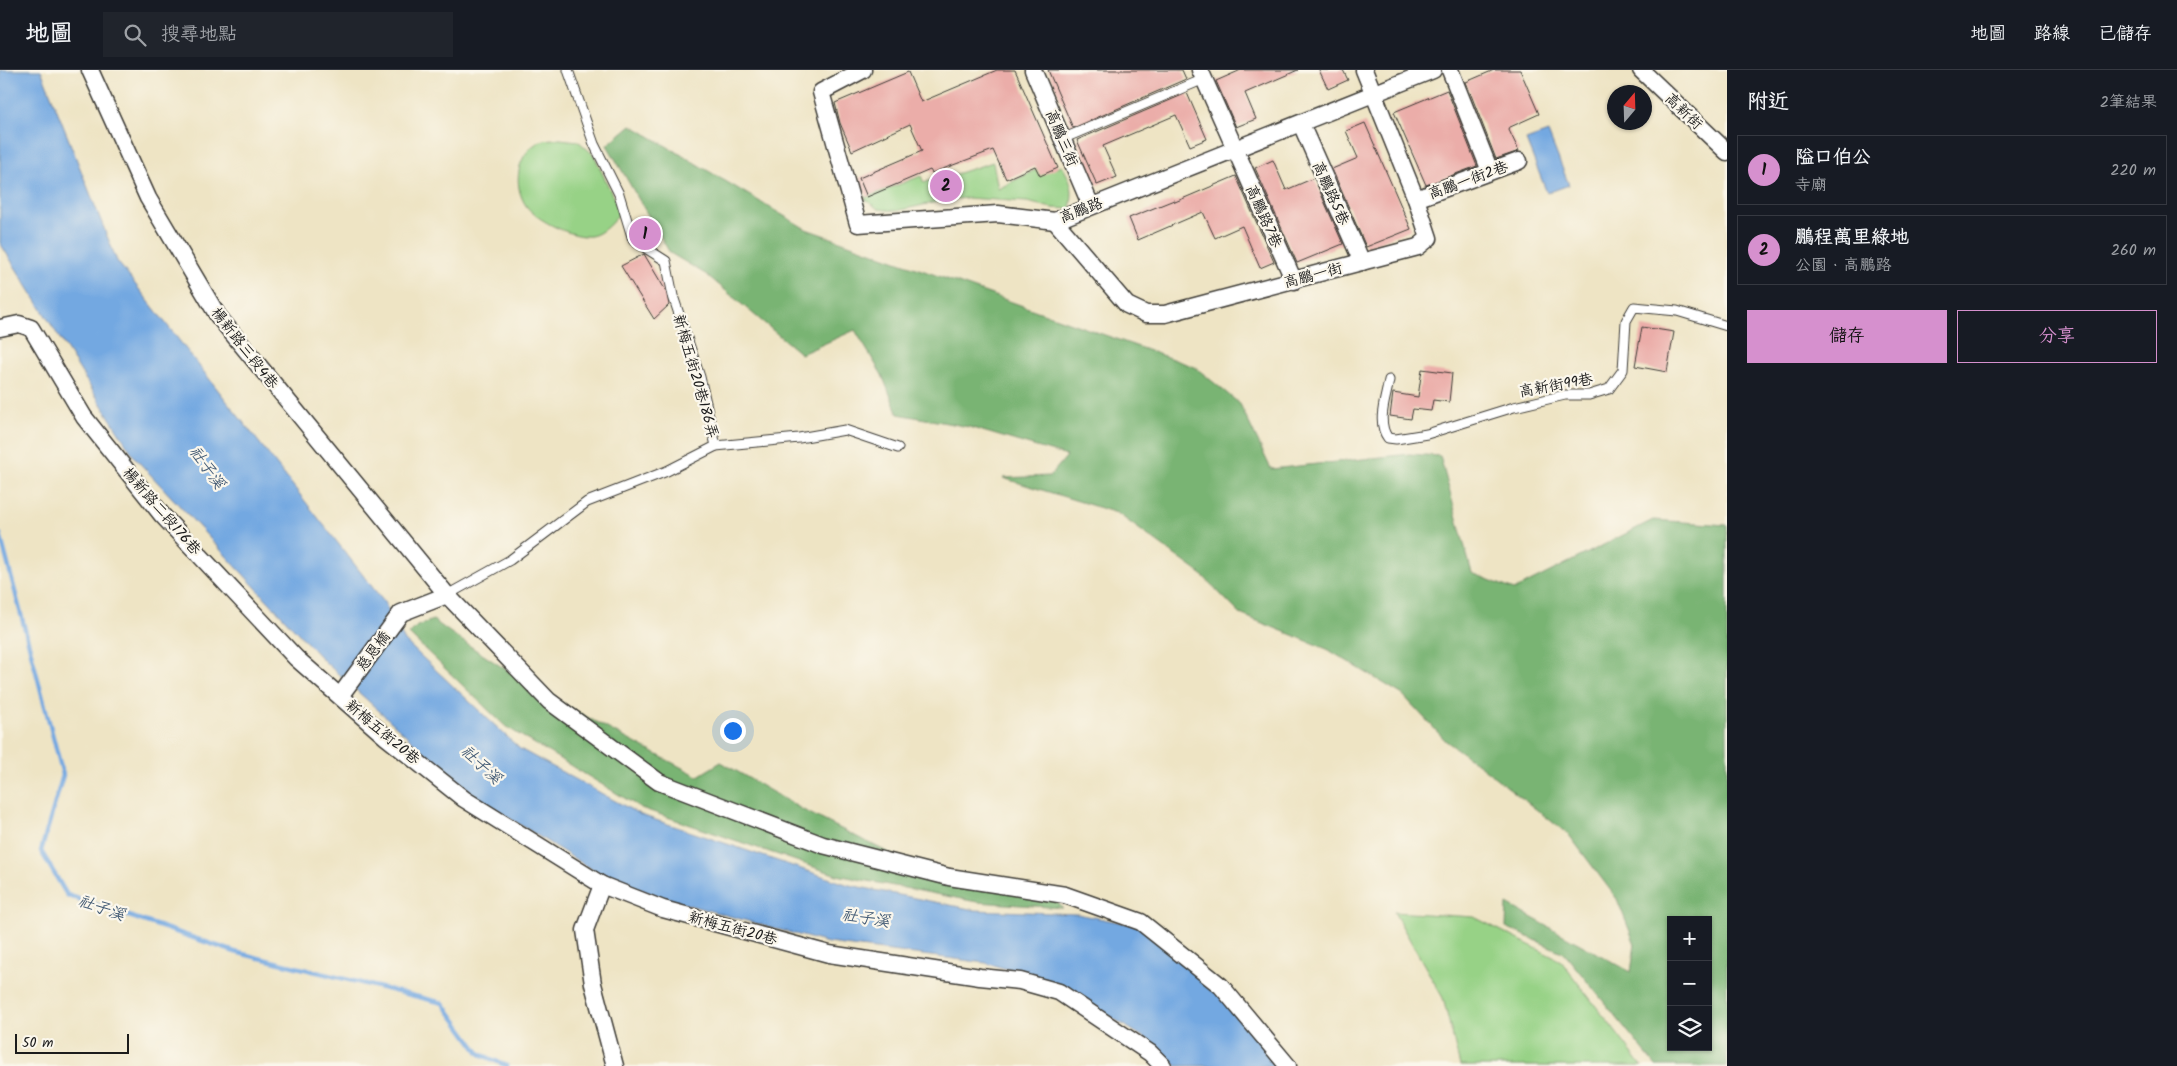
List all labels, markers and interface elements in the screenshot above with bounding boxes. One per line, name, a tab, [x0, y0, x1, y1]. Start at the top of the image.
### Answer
search box	[103, 12, 453, 57]
text: 地圖	[25, 15, 73, 54]
text: 搜尋地點	[161, 20, 237, 50]
text: 地圖	[1970, 20, 2006, 49]
text: 路線	[2034, 20, 2070, 49]
text: 已儲存	[2098, 20, 2152, 49]
icon: search	[121, 21, 149, 49]
north arrow	[1607, 85, 1652, 130]
text: 附近	[1747, 86, 1789, 119]
street label: 高新街	[1659, 87, 1708, 136]
text: 2筆結果	[2100, 90, 2157, 115]
street label: 高鵬三街	[1038, 106, 1084, 171]
text: 隘口伯公	[1795, 143, 1871, 173]
street label: 高鵬一街2巷	[1425, 155, 1512, 207]
street label: 高鵬路5巷	[1305, 157, 1355, 229]
text: 1	[1762, 158, 1766, 183]
text: 220 m	[2110, 158, 2156, 183]
pin: 2	[930, 167, 962, 205]
text: 寺廟	[1795, 173, 1827, 198]
street label: 高鵬路7巷	[1239, 181, 1288, 252]
street label: 高鵬路	[1056, 192, 1107, 230]
pin: 1	[629, 215, 661, 253]
text: 鵬程萬里綠地	[1795, 223, 1909, 253]
text: 2	[1759, 238, 1769, 263]
text: 260 m	[2111, 238, 2156, 263]
text: 公園 · 高鵬路	[1795, 253, 1892, 278]
street label: 高鵬一街	[1281, 257, 1345, 295]
street label: 楊新路三段4巷	[205, 303, 284, 395]
button: 儲存	[1747, 310, 1947, 363]
button: 分享	[1957, 310, 2157, 363]
street label: 新梅五街20巷186弄	[666, 311, 724, 441]
street label: 高新街99巷	[1517, 368, 1595, 404]
water label: 社子溪	[183, 441, 232, 495]
street label: 楊新路二段176巷	[116, 462, 206, 561]
street label: 慈恩橋	[351, 626, 397, 677]
street label: 新梅五街20巷	[340, 694, 425, 771]
your location	[720, 718, 746, 744]
water label: 社子溪	[455, 740, 508, 791]
water label: 社子溪	[75, 889, 129, 928]
water label: 社子溪	[840, 902, 892, 935]
street label: 新梅五街20巷	[686, 906, 780, 952]
map controls	[1667, 916, 1712, 1051]
button: +	[1667, 916, 1712, 961]
button: −	[1667, 961, 1712, 1006]
button: layers	[1667, 1006, 1712, 1051]
scale bar	[15, 1031, 129, 1054]
text: 50 m	[22, 1032, 53, 1054]

